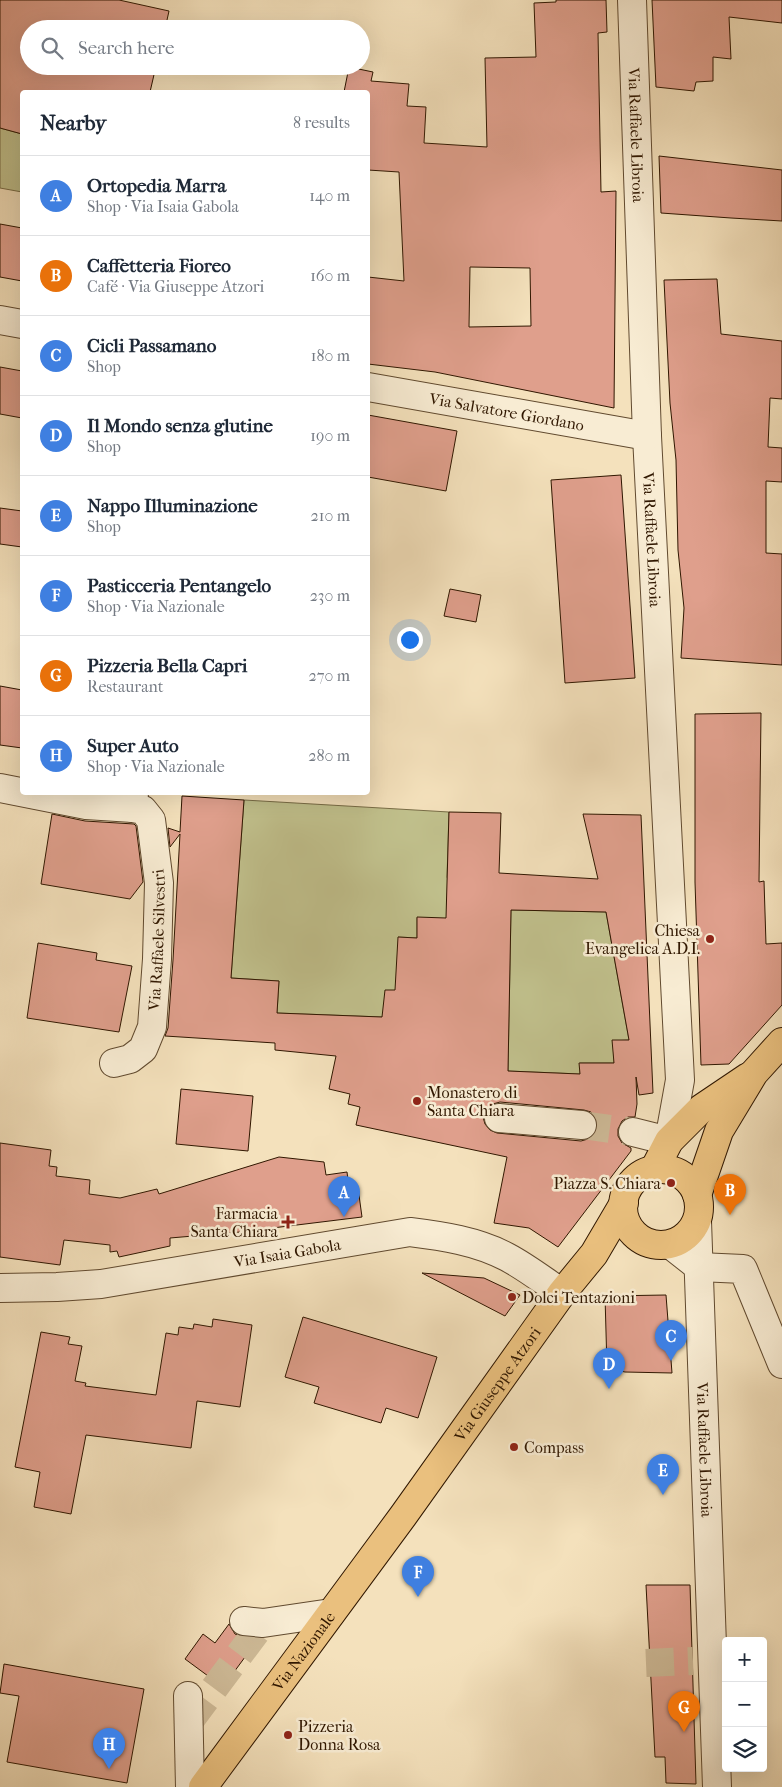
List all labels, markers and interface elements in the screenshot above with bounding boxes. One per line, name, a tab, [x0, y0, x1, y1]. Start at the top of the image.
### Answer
search box	[20, 20, 370, 75]
icon: search	[38, 34, 66, 62]
text: Search here	[78, 37, 174, 59]
street label: Via Raffaele Libroia	[625, 66, 648, 203]
text: Nearby	[40, 111, 106, 135]
text: 8 results	[293, 113, 350, 132]
text: Ortopedia Marra	[87, 175, 226, 197]
text: A	[51, 186, 61, 205]
text: 140 m	[309, 186, 350, 205]
text: Shop · Via Isaia Gabola	[87, 197, 239, 216]
text: Caffetteria Fioreo	[87, 255, 231, 277]
text: B	[51, 266, 61, 285]
text: 160 m	[310, 266, 350, 285]
text: Café · Via Giuseppe Atzori	[87, 277, 264, 296]
text: Cicli Passamano	[87, 335, 216, 357]
text: C	[51, 346, 61, 365]
text: 180 m	[311, 346, 350, 365]
text: Shop	[87, 357, 121, 376]
street label: Via Salvatore Giordano	[427, 388, 586, 434]
text: Il Mondo senza glutine	[87, 415, 273, 437]
text: D	[50, 426, 62, 445]
text: 190 m	[310, 426, 350, 445]
text: Shop	[87, 437, 121, 456]
street label: Via Raffaele Libroia	[639, 471, 665, 608]
text: Nappo Illuminazione	[87, 495, 258, 517]
text: E	[51, 506, 61, 525]
text: 210 m	[311, 506, 350, 525]
text: Shop	[87, 517, 121, 536]
text: Pasticceria Pentangelo	[87, 575, 271, 597]
text: F	[52, 586, 60, 605]
text: 230 m	[310, 586, 350, 605]
text: Shop · Via Nazionale	[87, 597, 225, 616]
your location	[397, 627, 423, 653]
text: Pizzeria Bella Capri	[87, 655, 247, 677]
text: G	[50, 666, 62, 685]
text: 270 m	[309, 666, 350, 685]
text: Restaurant	[87, 677, 163, 696]
text: Super Auto	[87, 735, 179, 757]
text: H	[50, 746, 62, 765]
text: 280 m	[308, 746, 350, 765]
text: Shop · Via Nazionale	[87, 757, 225, 776]
street label: Via Raffaele Silvestri	[144, 868, 169, 1012]
place label: Chiesa Evangelica A.D.I.	[585, 921, 701, 958]
marker: Chiesa Evangelica A.D.I.	[704, 933, 716, 945]
place label: Monastero di Santa Chiara	[427, 1083, 518, 1120]
marker: Monastero di Santa Chiara	[411, 1095, 423, 1107]
place label: Piazza S. Chiara	[553, 1174, 662, 1193]
pin: B	[714, 1174, 746, 1215]
pin: A	[328, 1176, 360, 1217]
marker: Piazza S. Chiara	[665, 1177, 677, 1189]
place label: Farmacia Santa Chiara	[191, 1204, 279, 1241]
marker: Farmacia Santa Chiara	[282, 1216, 294, 1228]
street label: Via Isaia Gabola	[231, 1234, 343, 1271]
place label: Dolci Tentazioni	[522, 1288, 635, 1307]
marker: Dolci Tentazioni	[506, 1291, 518, 1303]
pin: C	[655, 1320, 687, 1361]
street label: Via Giuseppe Atzori	[449, 1323, 545, 1446]
pin: D	[593, 1348, 625, 1389]
street label: Via Raffaele Libroia	[693, 1381, 717, 1518]
place label: Compass	[524, 1438, 584, 1457]
marker: Compass	[508, 1441, 520, 1453]
pin: E	[647, 1454, 679, 1495]
pin: F	[402, 1556, 434, 1597]
street label: Via Nazionale	[267, 1608, 339, 1695]
map controls	[722, 1637, 767, 1772]
button: +	[722, 1637, 767, 1682]
button: −	[722, 1682, 767, 1727]
pin: G	[668, 1691, 700, 1732]
place label: Pizzeria Donna Rosa	[298, 1717, 381, 1754]
button: layers	[722, 1727, 767, 1772]
pin: H	[93, 1728, 125, 1769]
marker: Pizzeria Donna Rosa	[282, 1729, 294, 1741]

